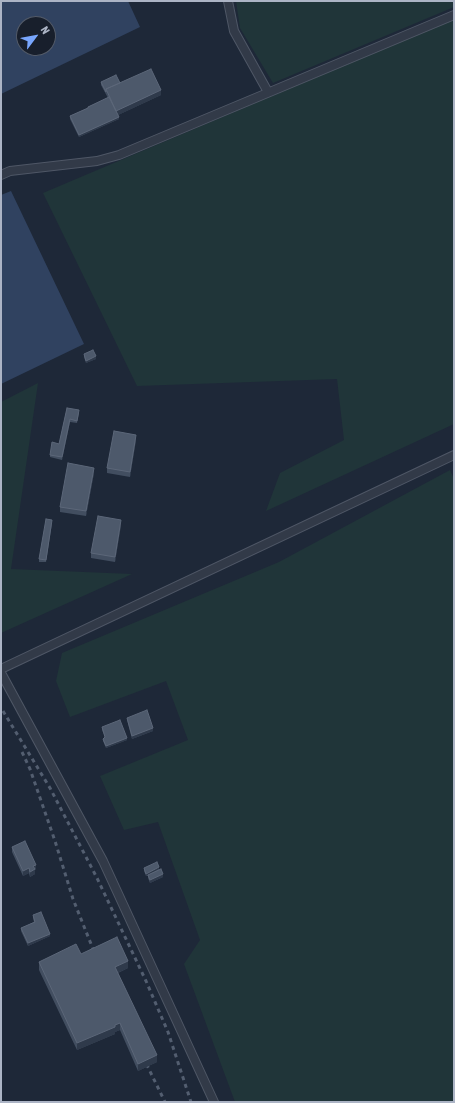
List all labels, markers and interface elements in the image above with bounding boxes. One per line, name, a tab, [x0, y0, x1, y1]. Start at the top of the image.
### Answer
north arrow	[16, 16, 56, 56]
text: N	[39, 24, 52, 36]

